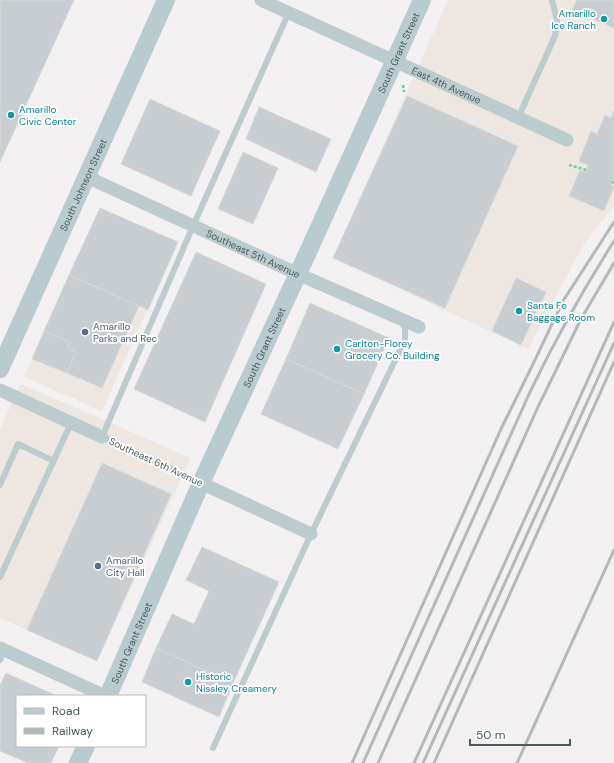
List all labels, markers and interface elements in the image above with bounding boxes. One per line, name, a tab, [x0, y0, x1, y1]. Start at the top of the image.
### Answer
place label: Amarillo Ice Ranch	[551, 7, 596, 32]
street label: South Grant Street	[374, 10, 422, 95]
marker: Amarillo Ice Ranch	[599, 14, 609, 24]
street label: East 4th Avenue	[410, 63, 484, 107]
place label: Amarillo Civic Center	[19, 103, 77, 128]
marker: Amarillo Civic Center	[6, 110, 16, 120]
street label: South Johnson Street	[56, 136, 109, 233]
street label: Southeast 5th Avenue	[204, 226, 303, 281]
place label: Santa Fe Baggage Room	[527, 299, 595, 324]
street label: South Grant Street	[240, 305, 288, 390]
marker: Santa Fe Baggage Room	[514, 306, 524, 316]
place label: Amarillo Parks and Rec	[93, 320, 158, 345]
marker: Amarillo Parks and Rec	[80, 327, 90, 337]
place label: Carlton-Florey Grocery Co. Building	[345, 337, 440, 362]
marker: Carlton-Florey Grocery Co. Building	[332, 344, 342, 354]
street label: Southeast 6th Avenue	[107, 435, 205, 490]
place label: Amarillo City Hall	[106, 554, 144, 579]
marker: Amarillo City Hall	[93, 561, 103, 571]
street label: South Grant Street	[108, 600, 155, 685]
place label: Historic Nissley Creamery	[196, 670, 277, 695]
marker: Historic Nissley Creamery	[183, 677, 193, 687]
legend	[16, 695, 146, 747]
text: Road	[52, 703, 80, 719]
scale bar	[470, 721, 570, 747]
text: Railway	[52, 723, 93, 739]
text: 50 m	[476, 727, 505, 743]

